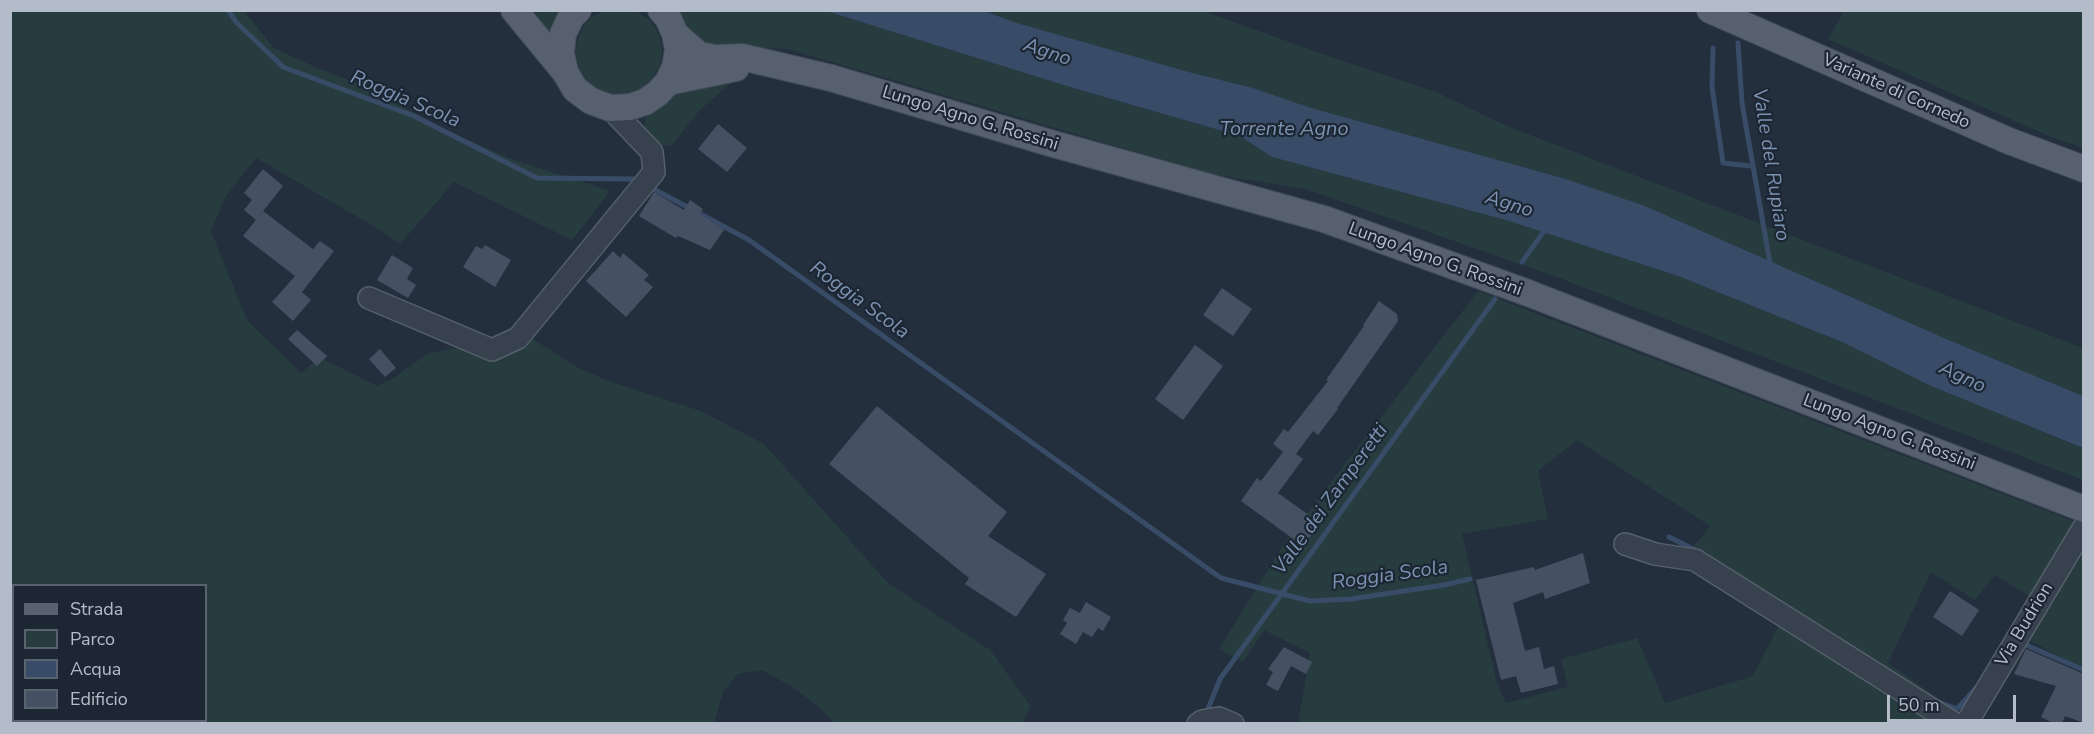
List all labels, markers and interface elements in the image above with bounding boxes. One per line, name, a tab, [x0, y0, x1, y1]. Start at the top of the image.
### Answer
water label: Agno	[1020, 34, 1074, 72]
street label: Variante di Cornedo	[1819, 50, 1973, 134]
water label: Roggia Scola	[346, 66, 464, 134]
street label: Lungo Agno G. Rossini	[879, 82, 1061, 156]
water label: Valle del Rupiaro	[1746, 87, 1794, 243]
water label: Torrente Agno	[1219, 118, 1349, 142]
water label: Agno	[1482, 186, 1536, 224]
street label: Lungo Agno G. Rossini	[1345, 219, 1525, 301]
water label: Roggia Scola	[805, 257, 913, 345]
water label: Agno	[1935, 357, 1989, 399]
street label: Lungo Agno G. Rossini	[1800, 390, 1978, 476]
water label: Valle dei Zamperetti	[1268, 420, 1394, 580]
water label: Roggia Scola	[1330, 556, 1450, 596]
street label: Via Budrion	[1991, 579, 2059, 671]
legend	[12, 584, 207, 722]
text: Strada	[70, 597, 123, 621]
text: Parco	[70, 627, 115, 651]
text: Acqua	[70, 657, 121, 681]
scale bar	[1890, 683, 2019, 721]
text: Edificio	[70, 687, 128, 711]
text: 50 m	[1898, 693, 1940, 717]

